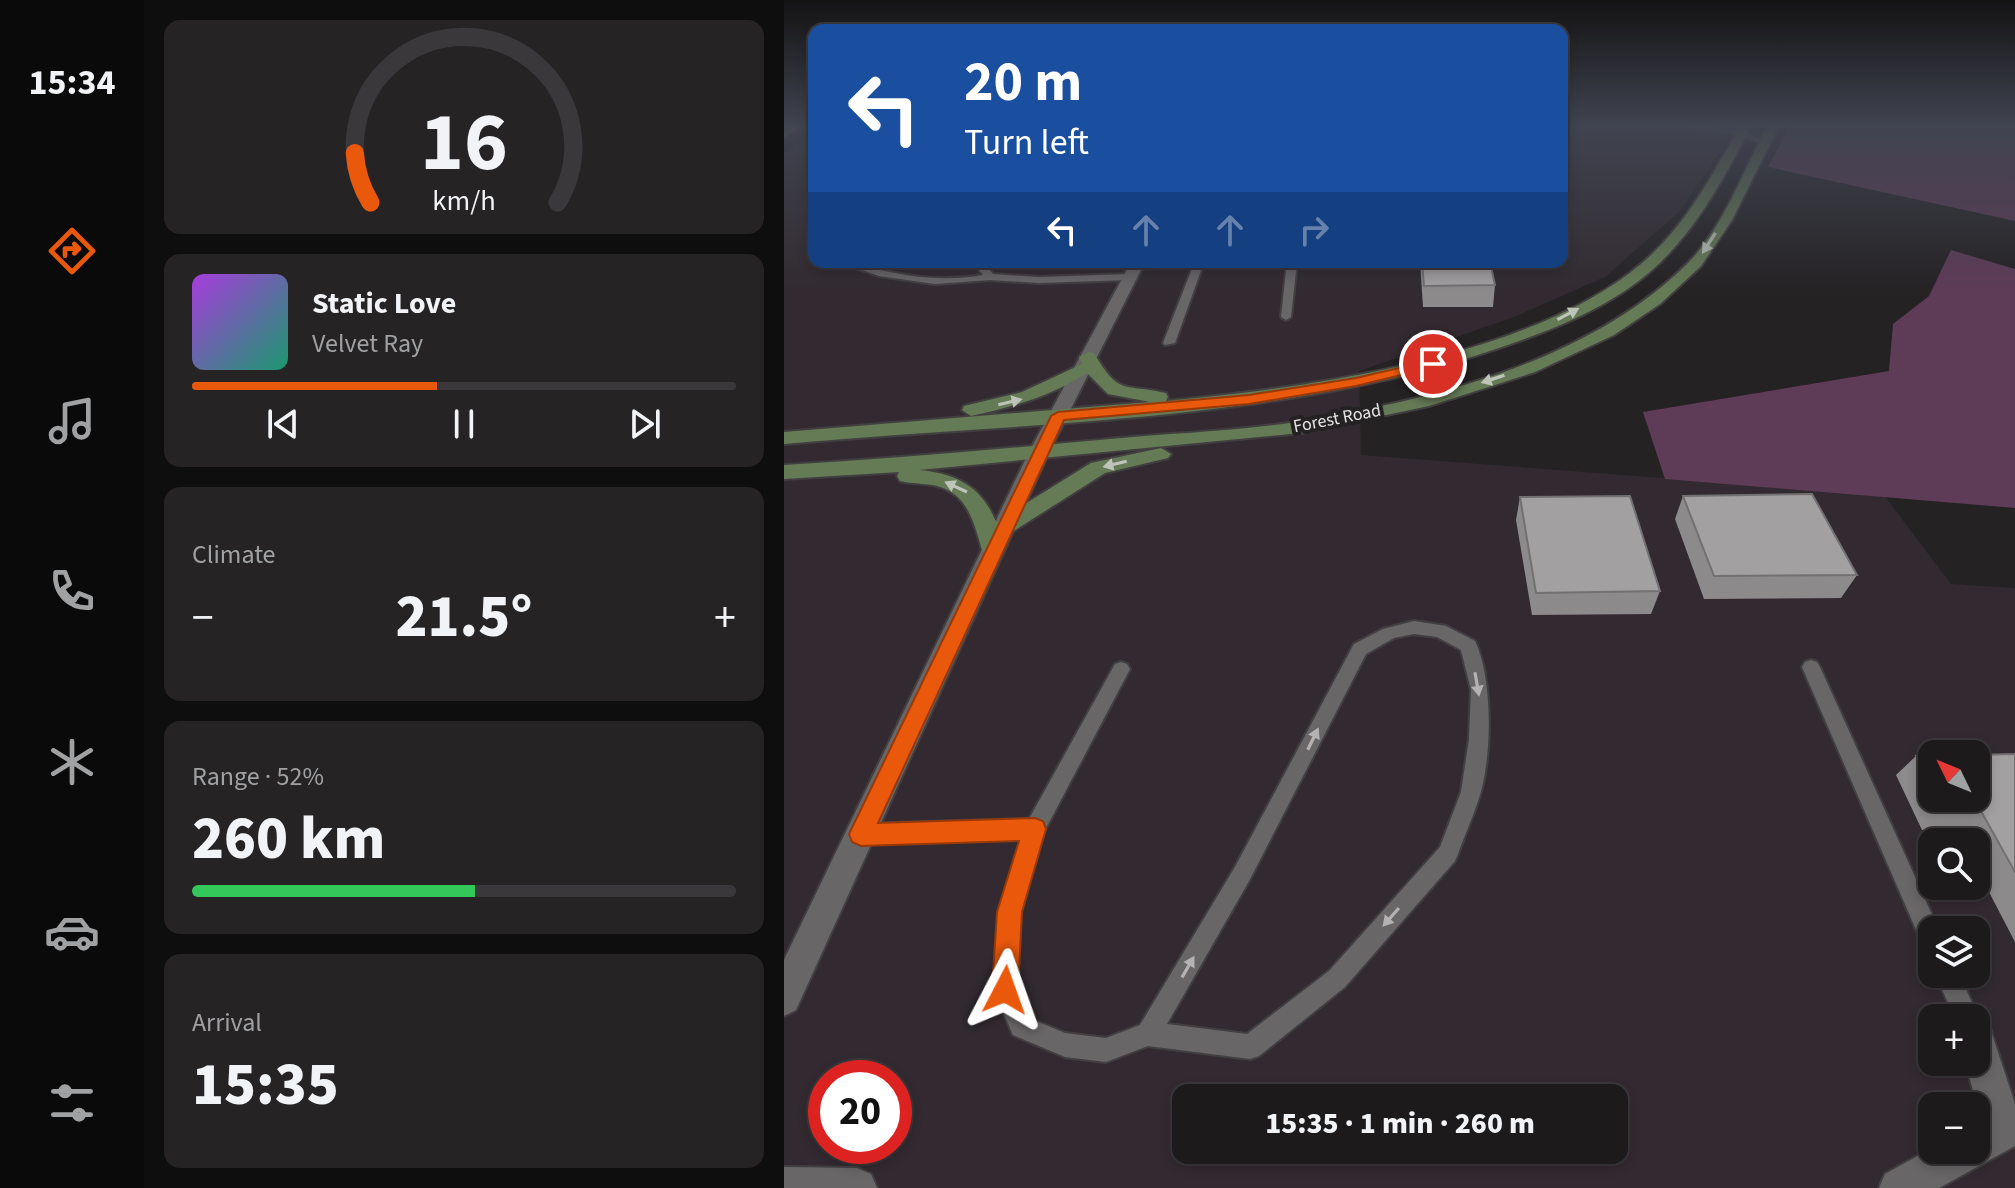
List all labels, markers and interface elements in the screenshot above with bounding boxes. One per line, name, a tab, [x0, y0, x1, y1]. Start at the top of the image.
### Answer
text: 20 m	[964, 43, 1082, 122]
icon: left	[832, 56, 936, 160]
text: 15:34	[29, 57, 115, 108]
text: 16	[420, 83, 508, 201]
text: Turn left	[964, 117, 1089, 168]
text: km/h	[432, 181, 496, 221]
icon: left	[1040, 208, 1084, 252]
icon: ahead	[1124, 208, 1168, 252]
icon: ahead	[1208, 208, 1252, 252]
icon: right	[1292, 208, 1336, 252]
icon: directions	[44, 223, 100, 279]
one-way arrow	[1702, 233, 1717, 254]
text: Static Love	[312, 282, 456, 325]
one-way arrow	[1557, 308, 1579, 322]
text: Velvet Ray	[312, 325, 423, 362]
pin	[1399, 330, 1467, 398]
icon: arrive	[1411, 342, 1455, 386]
one-way arrow	[1481, 373, 1505, 386]
icon: music	[44, 393, 100, 449]
one-way arrow	[997, 395, 1022, 408]
street label: Forest Road	[1291, 398, 1383, 439]
icon: previous	[261, 402, 305, 446]
icon: pause	[442, 402, 486, 446]
icon: next	[623, 402, 667, 446]
one-way arrow	[1102, 458, 1127, 471]
one-way arrow	[944, 480, 968, 493]
text: Climate	[192, 536, 276, 573]
icon: phone	[44, 563, 100, 619]
text: 21.5°	[396, 575, 532, 660]
text: −	[192, 587, 214, 650]
text: +	[714, 587, 736, 650]
one-way arrow	[1472, 672, 1484, 697]
one-way arrow	[1306, 728, 1319, 751]
icon: climate	[44, 734, 100, 790]
north arrow	[1918, 740, 1990, 812]
map controls	[1918, 740, 1990, 1164]
text: Range · 52%	[192, 758, 324, 795]
text: 260 km	[192, 797, 385, 882]
button: search	[1918, 828, 1990, 900]
icon: car	[44, 904, 100, 960]
one-way arrow	[1383, 908, 1401, 927]
button: layers	[1918, 916, 1990, 988]
position arrow	[963, 948, 1047, 1032]
one-way arrow	[1181, 956, 1195, 978]
text: Arrival	[192, 1004, 262, 1041]
button: +	[1918, 1004, 1990, 1076]
text: 15:35	[192, 1043, 339, 1128]
speed limit sign: 20	[808, 1060, 912, 1164]
icon: filters	[44, 1075, 100, 1131]
button: −	[1918, 1092, 1990, 1164]
text: 15:35 · 1 min · 260 m	[1265, 1102, 1535, 1145]

